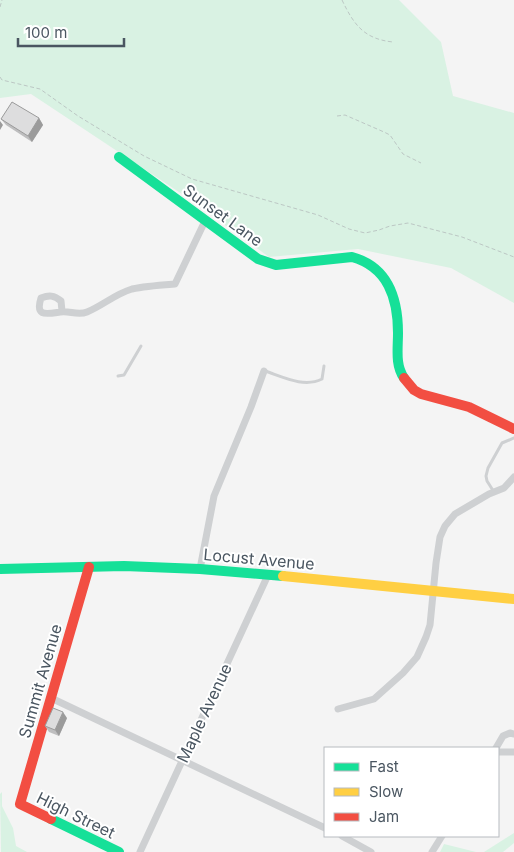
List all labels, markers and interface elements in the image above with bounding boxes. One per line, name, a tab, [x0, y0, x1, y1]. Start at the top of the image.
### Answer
scale bar	[18, 15, 124, 47]
text: 100 m	[25, 23, 67, 42]
street label: Sunset Lane	[179, 179, 267, 251]
street label: Locust Avenue	[203, 544, 315, 574]
street label: Summit Avenue	[14, 622, 66, 740]
street label: Maple Avenue	[172, 660, 236, 766]
legend	[324, 747, 499, 837]
text: Fast	[369, 757, 399, 776]
text: Slow	[369, 782, 403, 801]
street label: High Street	[34, 787, 118, 843]
text: Jam	[369, 807, 399, 826]

